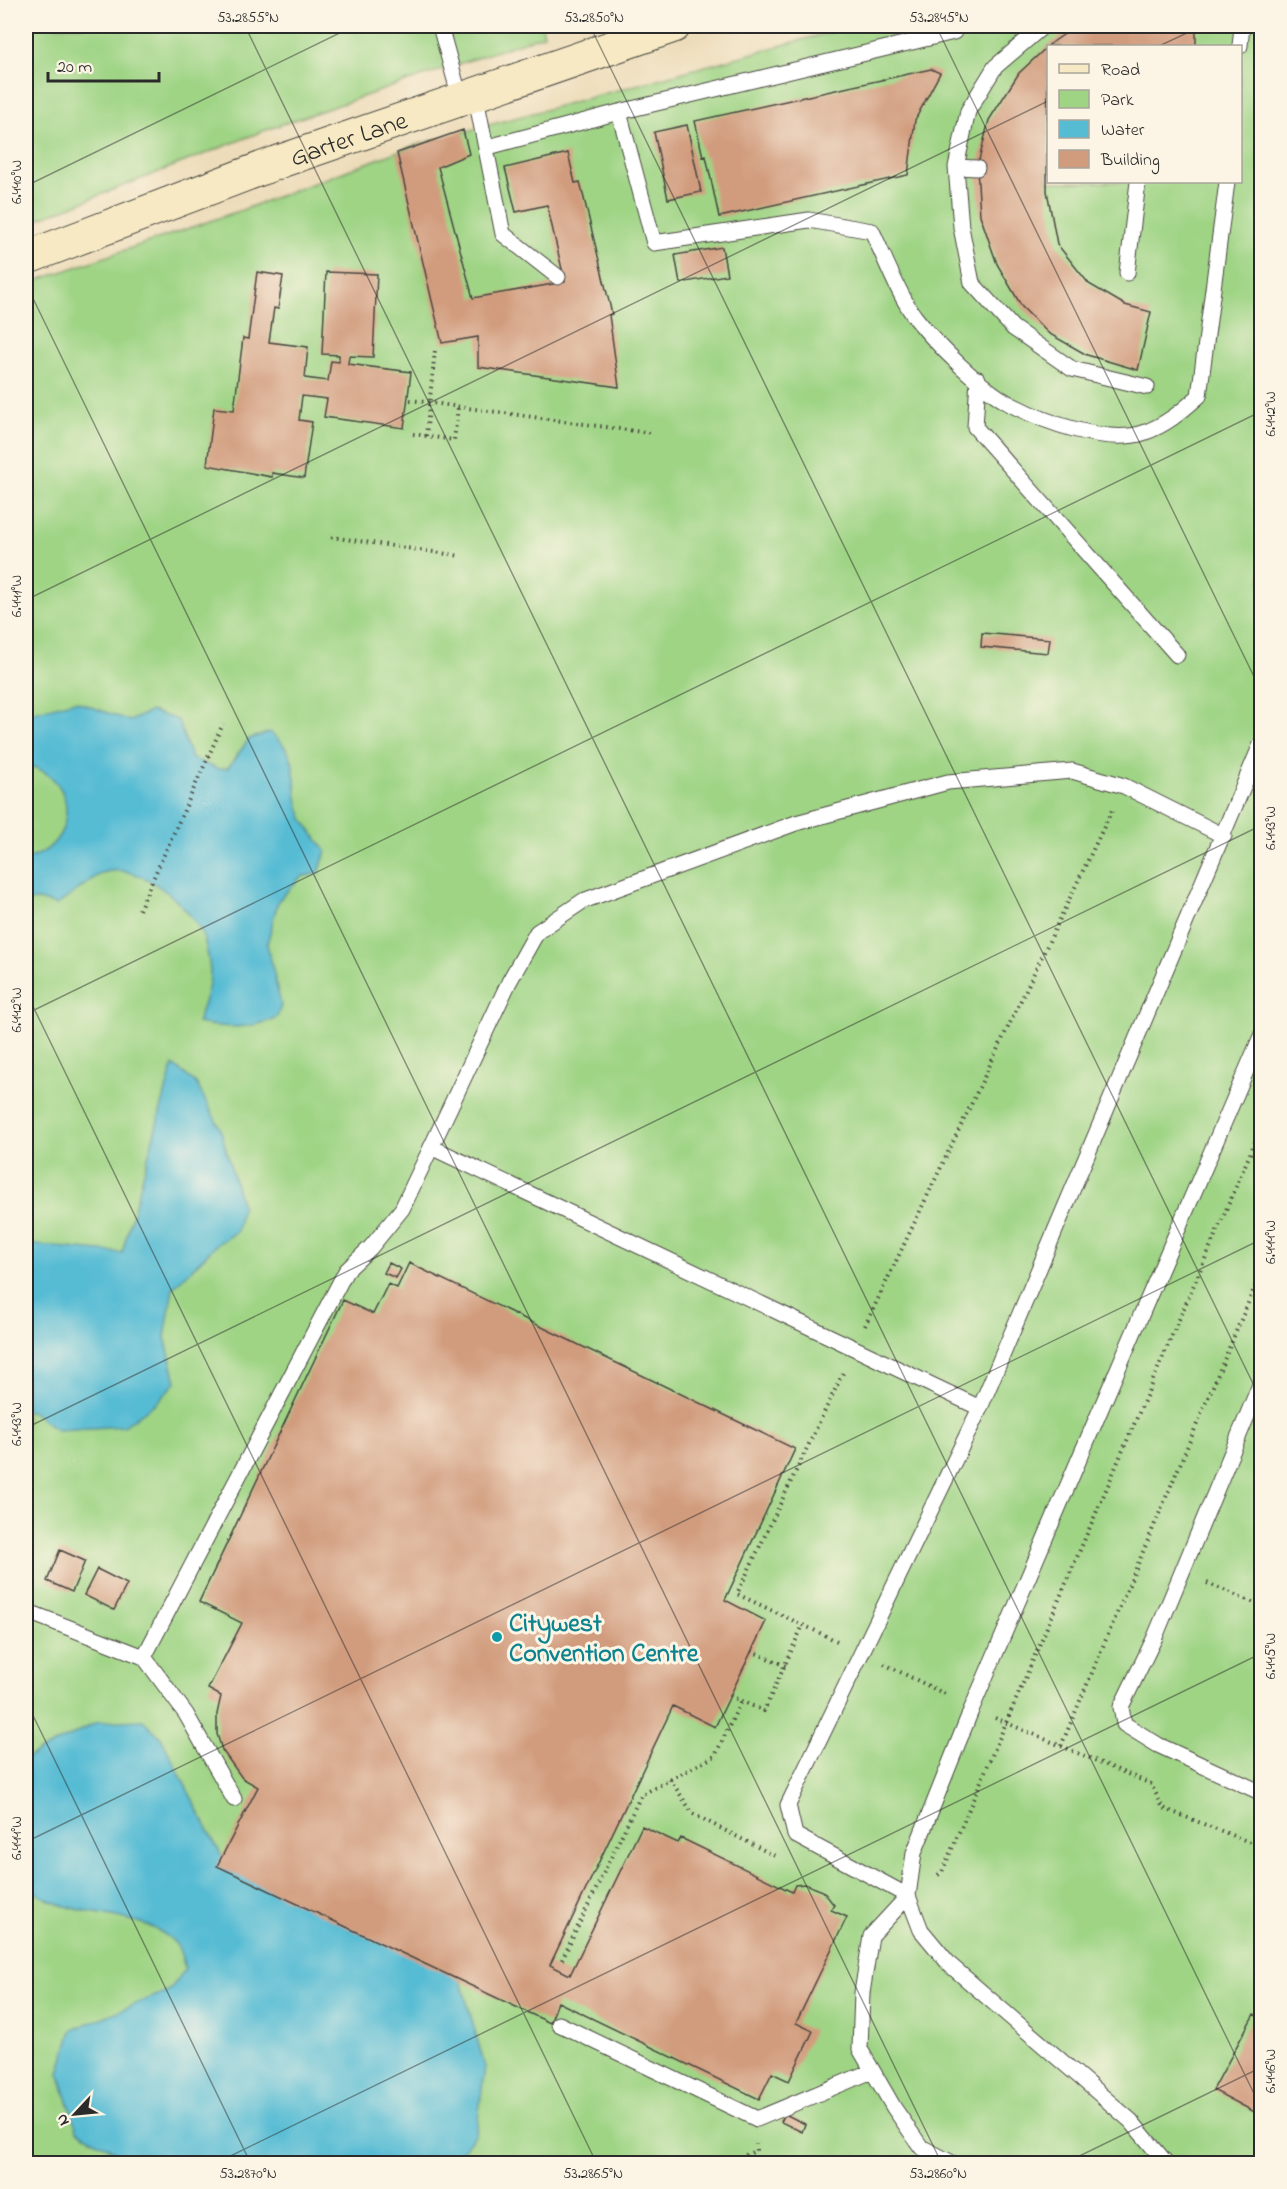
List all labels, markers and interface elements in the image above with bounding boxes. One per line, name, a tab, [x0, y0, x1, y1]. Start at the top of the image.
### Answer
text: 53.2855°N	[217, 7, 279, 29]
text: 53.2850°N	[564, 7, 624, 29]
text: 53.2845°N	[909, 7, 969, 29]
scale bar	[48, 45, 159, 83]
legend	[1047, 45, 1242, 183]
text: 20 m	[57, 55, 92, 81]
text: Road	[1101, 58, 1140, 84]
text: Park	[1101, 88, 1134, 114]
street label: Garter Lane	[286, 103, 413, 178]
text: Water	[1101, 118, 1145, 144]
text: Building	[1100, 148, 1160, 175]
text: 6.440°W	[6, 160, 28, 204]
text: 6.442°W	[1260, 391, 1282, 437]
text: 6.441°W	[6, 575, 28, 617]
text: 6.443°W	[1260, 806, 1282, 850]
text: 6.442°W	[6, 987, 28, 1033]
text: 6.444°W	[1260, 1220, 1282, 1264]
text: 6.443°W	[6, 1402, 28, 1446]
place label: Citywest Convention Centre	[509, 1606, 700, 1674]
marker: Citywest Convention Centre	[490, 1630, 504, 1644]
text: 6.445°W	[1260, 1633, 1282, 1679]
text: 6.444°W	[6, 1816, 28, 1860]
text: 6.446°W	[1260, 2049, 1282, 2093]
north arrow	[45, 2084, 105, 2144]
text: N	[50, 2109, 76, 2130]
text: 53.2870°N	[219, 2163, 277, 2185]
text: 53.2865°N	[563, 2163, 623, 2185]
text: 53.2860°N	[909, 2163, 967, 2185]

